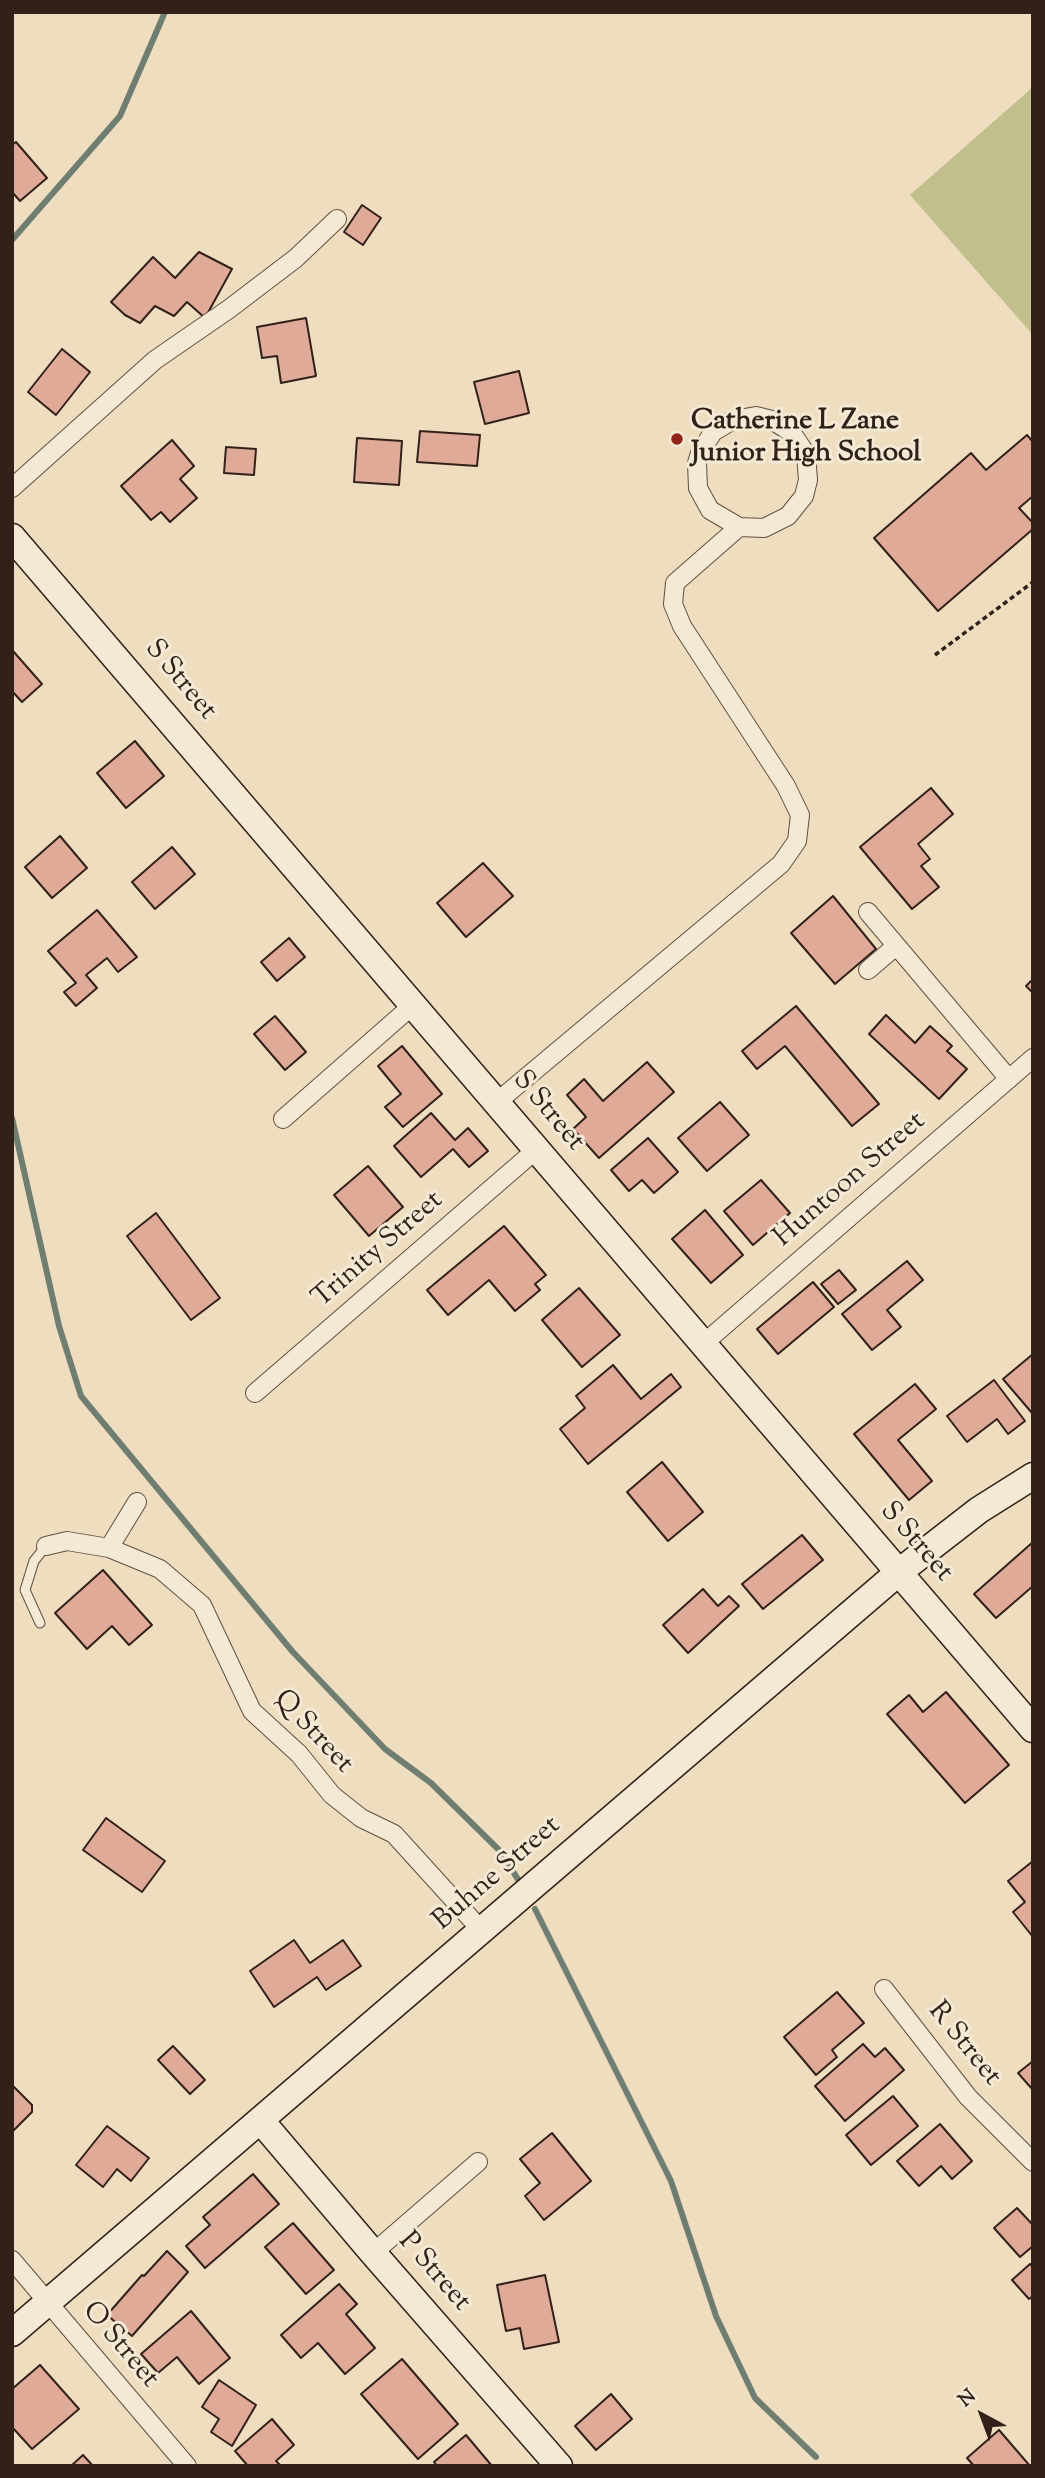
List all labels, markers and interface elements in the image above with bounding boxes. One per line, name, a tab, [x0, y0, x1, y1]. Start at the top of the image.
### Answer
place label: Catherine L Zane Junior High School	[691, 406, 921, 472]
marker: Catherine L Zane Junior High School	[669, 431, 685, 447]
street label: S Street	[136, 634, 222, 728]
street label: S Street	[504, 1065, 590, 1159]
street label: Huntoon Street	[768, 1106, 934, 1256]
street label: Trinity Street	[307, 1185, 451, 1317]
street label: S Street	[871, 1496, 959, 1590]
street label: Q Street	[265, 1684, 359, 1782]
street label: Buhne Street	[427, 1811, 569, 1939]
street label: R Street	[919, 1996, 1007, 2094]
street label: P Street	[389, 2226, 477, 2320]
street label: O Street	[73, 2296, 165, 2396]
north arrow	[947, 2380, 1017, 2450]
text: N	[953, 2384, 982, 2414]

